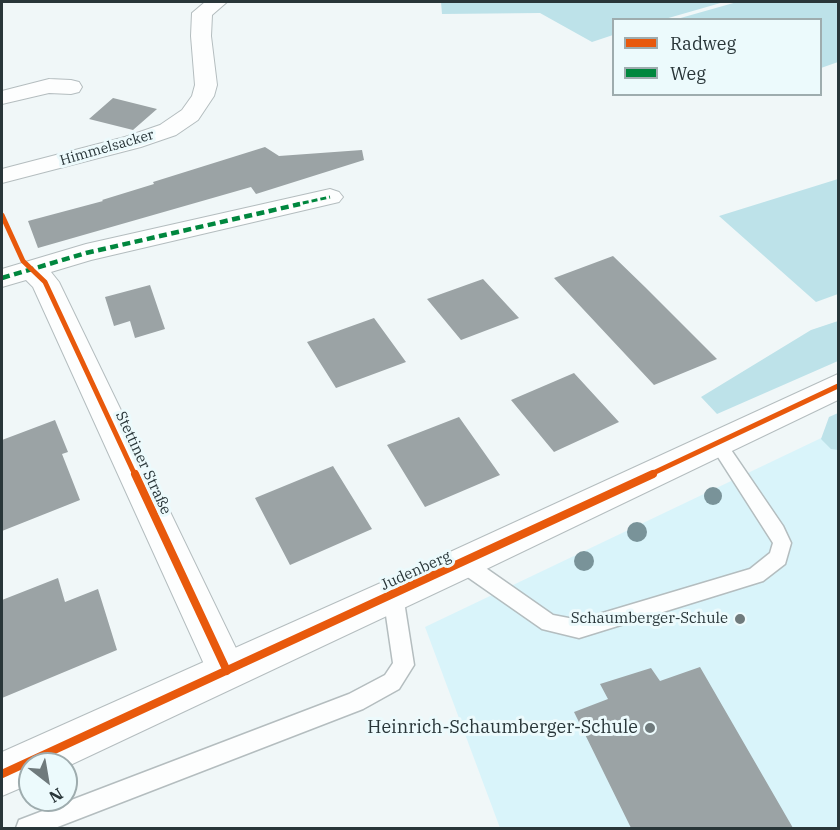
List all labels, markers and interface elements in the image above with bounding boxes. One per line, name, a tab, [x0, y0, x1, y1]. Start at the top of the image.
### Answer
legend	[612, 18, 822, 96]
text: Radweg	[670, 32, 736, 55]
text: Weg	[670, 62, 706, 85]
street label: Himmelsacker	[58, 127, 156, 169]
street label: Stettiner Straße	[111, 409, 175, 517]
street label: Judenberg	[378, 548, 454, 594]
place label: Schaumberger-Schule	[571, 610, 728, 628]
marker: Schaumberger-Schule	[733, 612, 747, 626]
place label: Heinrich-Schaumberger-Schule	[367, 717, 638, 739]
marker: Heinrich-Schaumberger-Schule	[643, 721, 657, 735]
north arrow	[18, 752, 78, 812]
text: N	[46, 784, 67, 808]

